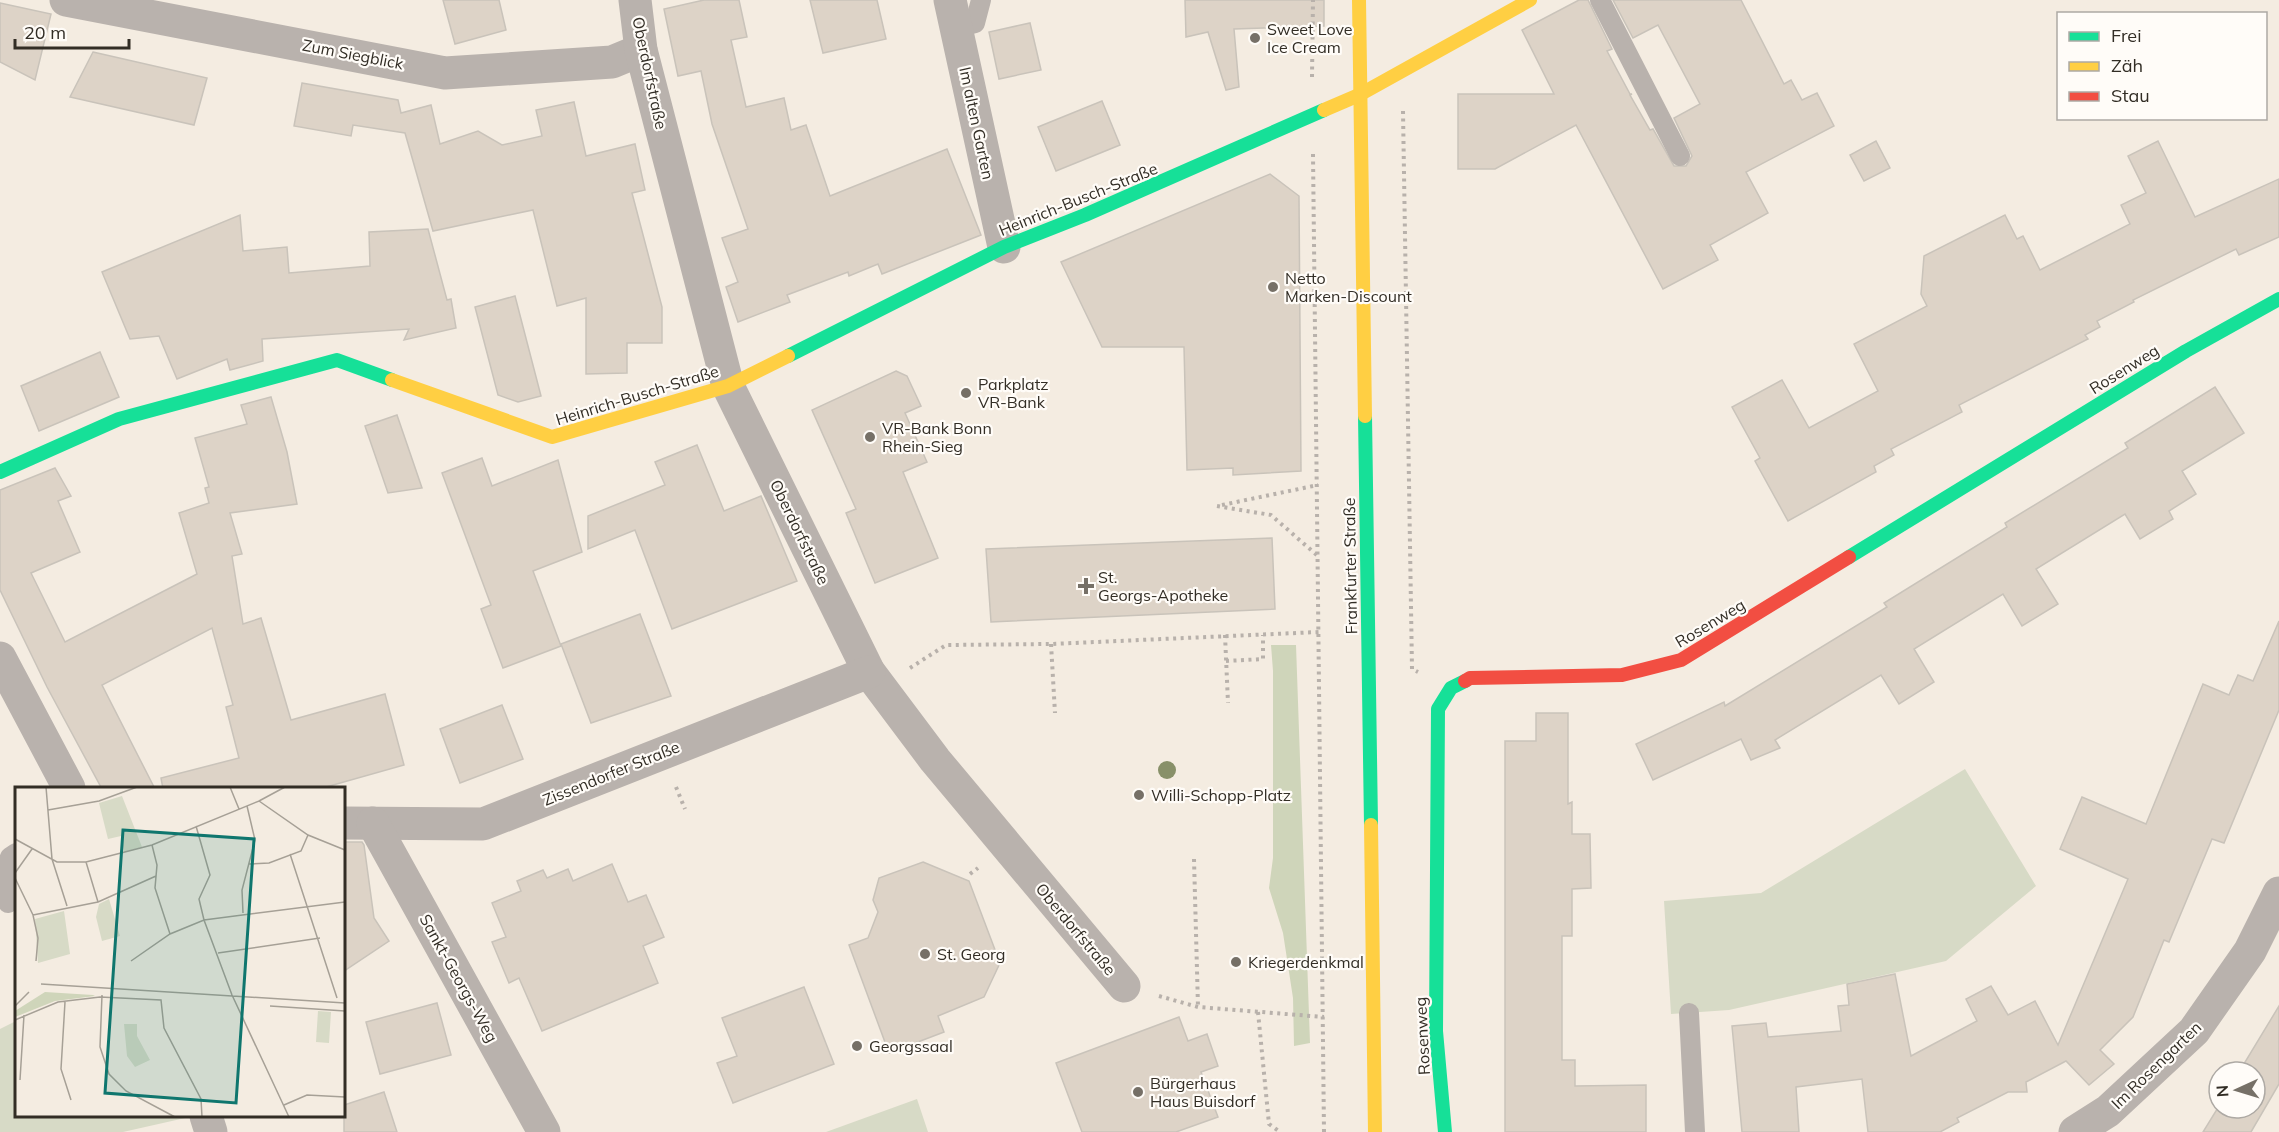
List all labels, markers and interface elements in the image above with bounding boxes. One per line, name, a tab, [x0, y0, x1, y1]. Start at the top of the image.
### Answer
scale bar	[15, 12, 129, 50]
legend	[2057, 12, 2267, 120]
street label: Oberdorfstraße	[628, 15, 672, 131]
place label: Sweet Love Ice Cream	[1267, 19, 1353, 57]
text: 20 m	[24, 21, 66, 44]
text: Frei	[2111, 24, 2141, 47]
marker: Sweet Love Ice Cream	[1248, 31, 1262, 45]
street label: Zum Siegblick	[301, 34, 406, 74]
text: Zäh	[2111, 54, 2143, 77]
street label: Im alten Garten	[955, 65, 999, 181]
text: Stau	[2111, 84, 2150, 107]
street label: Heinrich-Busch-Straße	[996, 158, 1160, 240]
place label: Netto Marken-Discount	[1285, 268, 1412, 306]
marker: Netto Marken-Discount	[1266, 280, 1280, 294]
street label: Rosenweg	[2086, 340, 2162, 398]
street label: Heinrich-Busch-Straße	[553, 361, 721, 429]
place label: Parkplatz VR-Bank	[978, 374, 1049, 412]
marker: Parkplatz VR-Bank	[959, 386, 973, 400]
place label: VR-Bank Bonn Rhein-Sieg	[882, 418, 992, 456]
marker: VR-Bank Bonn Rhein-Sieg	[863, 430, 877, 444]
street label: Oberdorfstraße	[766, 476, 834, 588]
street label: Frankfurter Straße	[1339, 498, 1361, 634]
place label: St. Georgs-Apotheke	[1098, 567, 1228, 605]
marker: St. Georgs-Apotheke	[1079, 579, 1093, 593]
street label: Rosenweg	[1671, 594, 1749, 652]
street label: Zissendorfer Straße	[540, 736, 682, 810]
place label: Willi-Schopp-Platz	[1151, 785, 1291, 805]
inset map	[15, 787, 345, 1117]
marker: Willi-Schopp-Platz	[1132, 788, 1146, 802]
street label: Oberdorfstraße	[1032, 879, 1120, 979]
street label: Sankt-Georgs-Weg	[415, 910, 503, 1046]
place label: St. Georg	[937, 944, 1005, 964]
marker: St. Georg	[918, 947, 932, 961]
place label: Kriegerdenkmal	[1248, 952, 1364, 972]
marker: Kriegerdenkmal	[1229, 955, 1243, 969]
street label: Rosenweg	[1410, 996, 1434, 1076]
street label: Im Rosengarten	[2107, 1017, 2205, 1113]
place label: Georgssaal	[869, 1036, 953, 1056]
marker: Georgssaal	[850, 1039, 864, 1053]
north arrow	[2207, 1060, 2267, 1120]
place label: Bürgerhaus Haus Buisdorf	[1150, 1073, 1256, 1111]
text: N	[2212, 1084, 2232, 1098]
marker: Bürgerhaus Haus Buisdorf	[1131, 1085, 1145, 1099]

